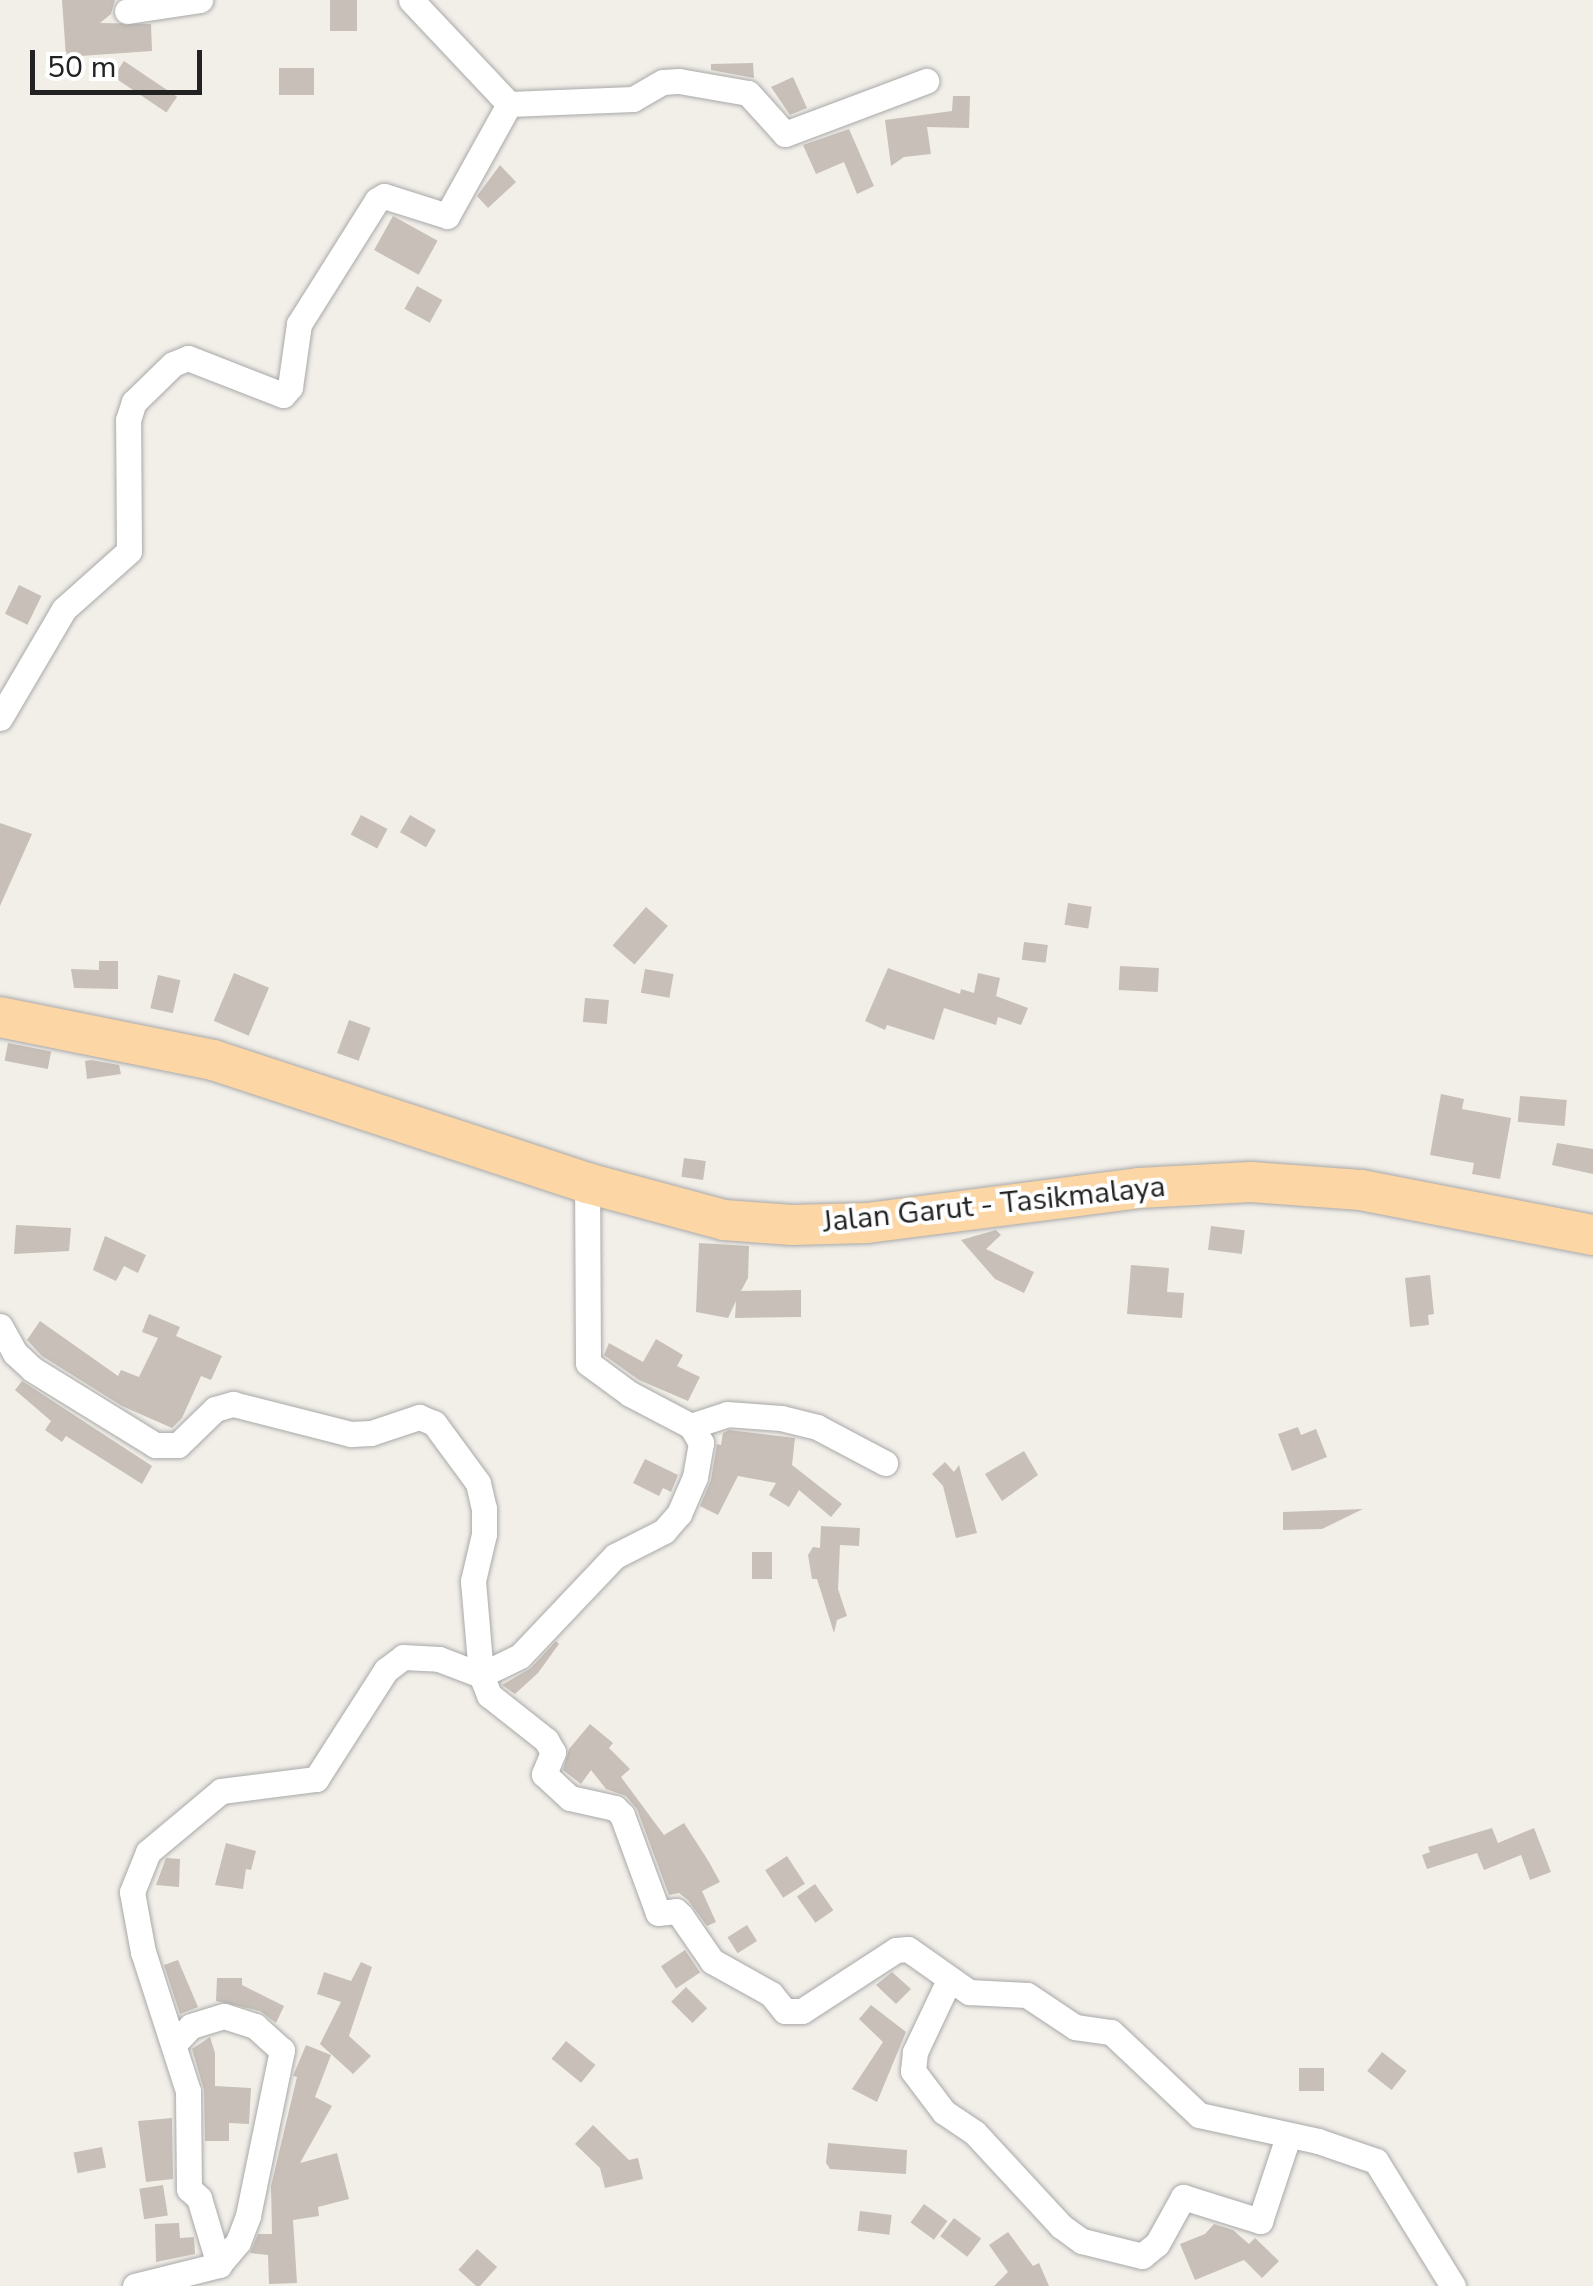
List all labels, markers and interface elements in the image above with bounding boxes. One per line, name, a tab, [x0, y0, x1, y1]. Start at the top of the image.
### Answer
scale bar	[35, 30, 208, 92]
text: 50 m	[47, 47, 116, 88]
street label: Jalan Garut - Tasikmalaya	[821, 1169, 1167, 1241]

